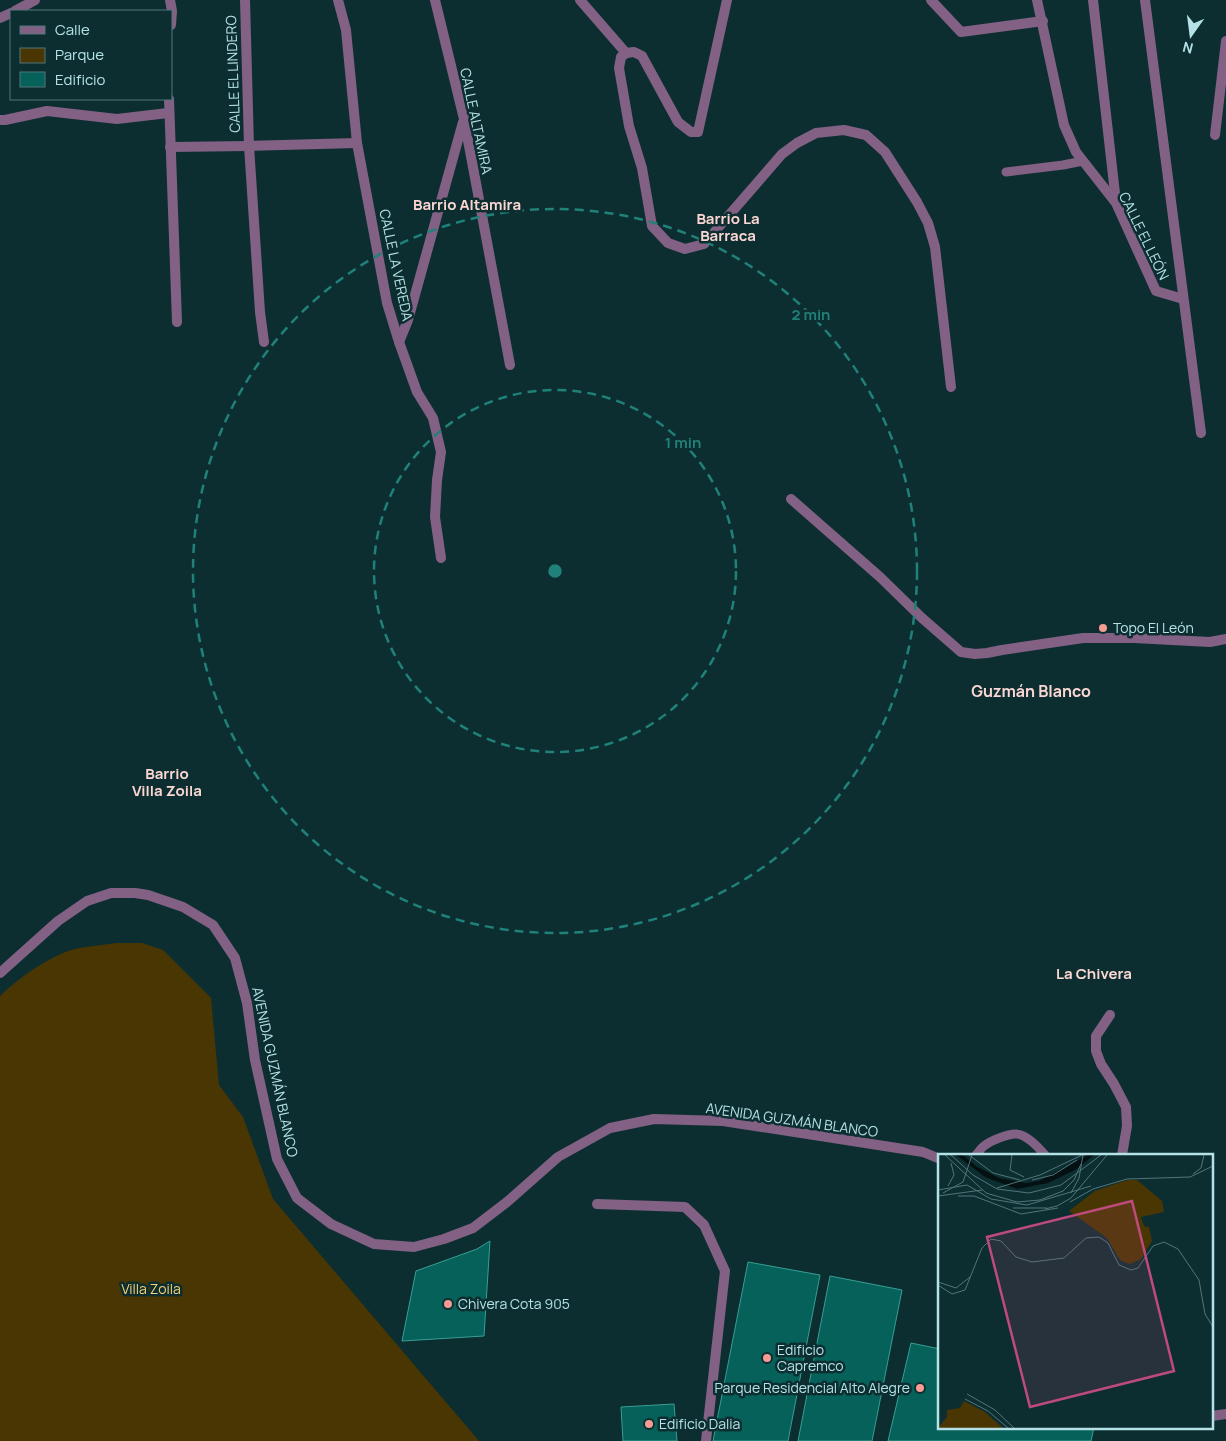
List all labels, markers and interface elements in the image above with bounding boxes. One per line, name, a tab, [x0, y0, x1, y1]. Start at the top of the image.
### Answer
legend	[10, 10, 172, 100]
north arrow	[1166, 10, 1216, 60]
street label: CALLE EL LINDERO	[221, 15, 244, 133]
text: Calle	[55, 19, 90, 40]
text: N	[1181, 38, 1195, 59]
text: Parque	[55, 44, 104, 65]
street label: CALLE ALTAMIRA	[456, 66, 497, 176]
text: Edificio	[55, 69, 106, 90]
street label: CALLE EL LEÓN	[1115, 189, 1174, 283]
district label: Barrio Altamira	[413, 194, 521, 215]
street label: CALLE LA VEREDA	[375, 207, 418, 323]
district label: Barrio La Barraca	[696, 208, 760, 246]
text: 2 min	[791, 304, 831, 325]
text: 1 min	[665, 432, 701, 453]
centre of rings	[546, 562, 564, 580]
place label: Topo El León	[1113, 618, 1194, 637]
marker: Topo El León	[1097, 622, 1109, 634]
district label: Guzmán Blanco	[971, 680, 1091, 702]
district label: Barrio Villa Zoila	[132, 763, 202, 801]
district label: La Chivera	[1056, 963, 1132, 984]
street label: AVENIDA GUZMÁN BLANCO	[248, 985, 303, 1159]
street label: AVENIDA GUZMÁN BLANCO	[705, 1098, 879, 1141]
inset map	[938, 1154, 1214, 1428]
park label: Villa Zoila	[121, 1279, 181, 1298]
place label: Chivera Cota 905	[458, 1294, 570, 1313]
marker: Chivera Cota 905	[442, 1298, 454, 1310]
place label: Edificio Capremco	[777, 1340, 844, 1375]
marker: Edificio Capremco	[761, 1352, 773, 1364]
place label: Parque Residencial Alto Alegre	[714, 1378, 910, 1397]
marker: Parque Residencial Alto Alegre	[914, 1382, 926, 1394]
place label: Edificio Dalia	[659, 1414, 740, 1433]
marker: Edificio Dalia	[643, 1418, 655, 1430]

